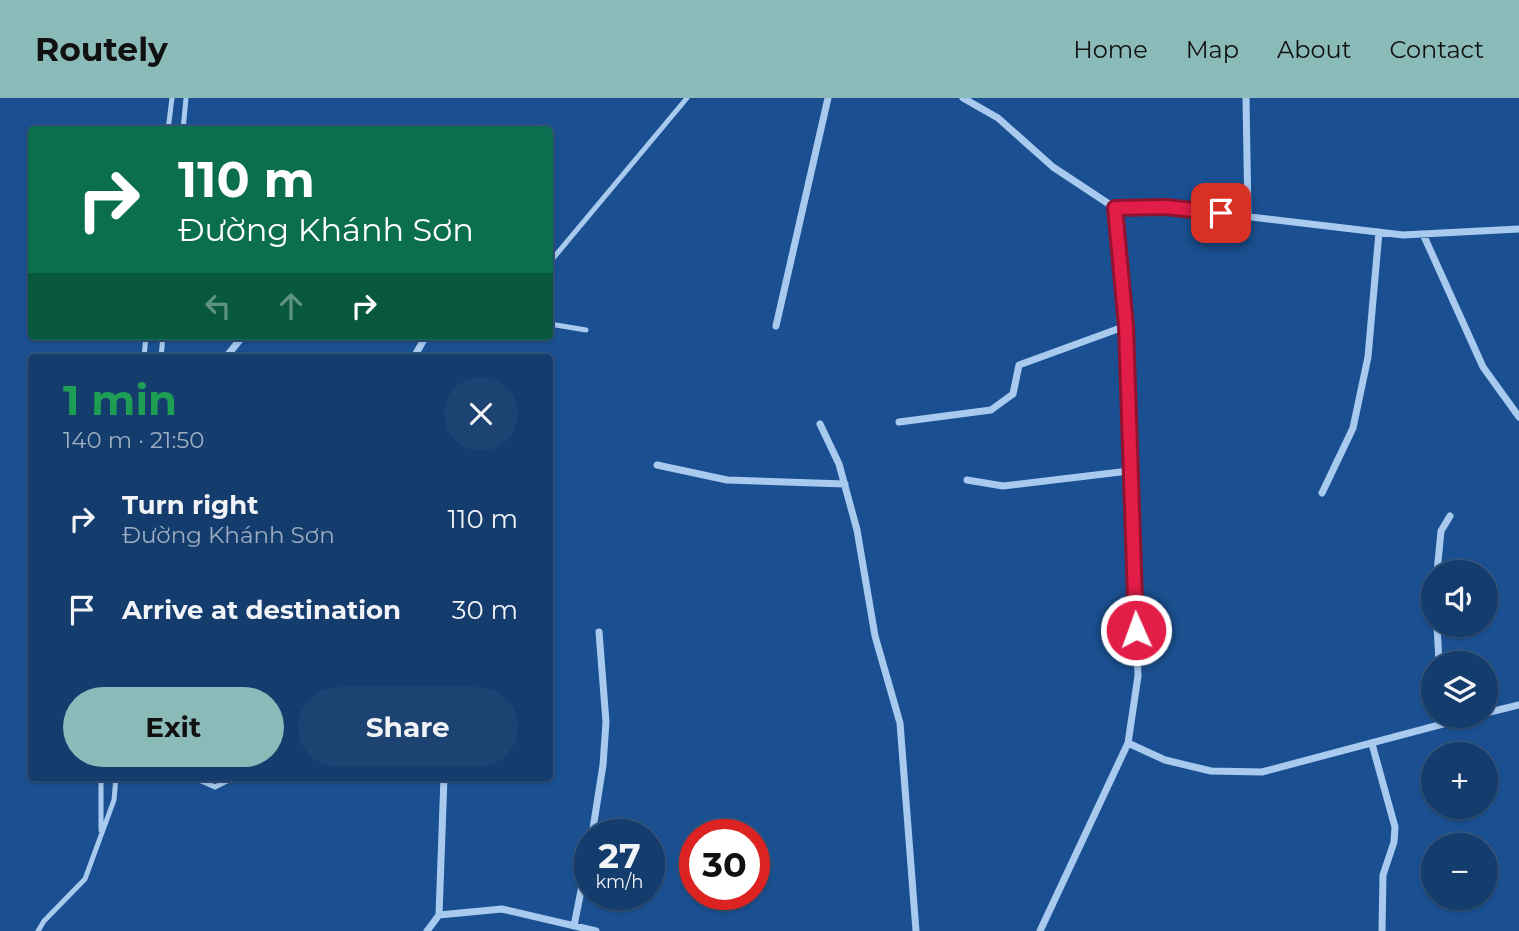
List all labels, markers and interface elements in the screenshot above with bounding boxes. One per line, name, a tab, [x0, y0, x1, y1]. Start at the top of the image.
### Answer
text: Routely	[35, 29, 168, 69]
text: Home	[1073, 35, 1148, 64]
text: Map	[1186, 35, 1239, 64]
text: About	[1277, 35, 1351, 64]
text: Contact	[1389, 35, 1484, 64]
text: 110 m	[178, 150, 315, 209]
icon: right	[63, 154, 154, 245]
pin	[1191, 183, 1251, 243]
icon: arrive	[1202, 194, 1240, 232]
text: Đường Khánh Sơn	[178, 210, 474, 249]
icon: left	[199, 287, 237, 325]
icon: ahead	[272, 287, 310, 325]
icon: right	[345, 287, 383, 325]
text: 1 min	[63, 374, 177, 426]
button: close	[444, 377, 518, 451]
text: 140 m · 21:50	[63, 426, 205, 454]
text: Turn right	[122, 489, 258, 521]
icon: right	[63, 500, 101, 538]
text: 110 m	[448, 503, 518, 535]
text: Đường Khánh Sơn	[122, 521, 335, 549]
map controls	[1421, 560, 1498, 910]
button: sound	[1421, 560, 1498, 637]
icon: arrive	[63, 591, 101, 629]
position arrow	[1099, 593, 1173, 667]
text: Arrive at destination	[122, 594, 401, 626]
text: 30 m	[452, 594, 518, 626]
button: layers	[1421, 651, 1498, 728]
button: Exit	[63, 687, 284, 767]
button: Share	[298, 687, 518, 767]
button: +	[1421, 742, 1498, 819]
speed limit sign: 30	[679, 819, 770, 910]
button: −	[1421, 833, 1498, 910]
text: 27	[598, 834, 641, 877]
text: km/h	[595, 871, 644, 893]

